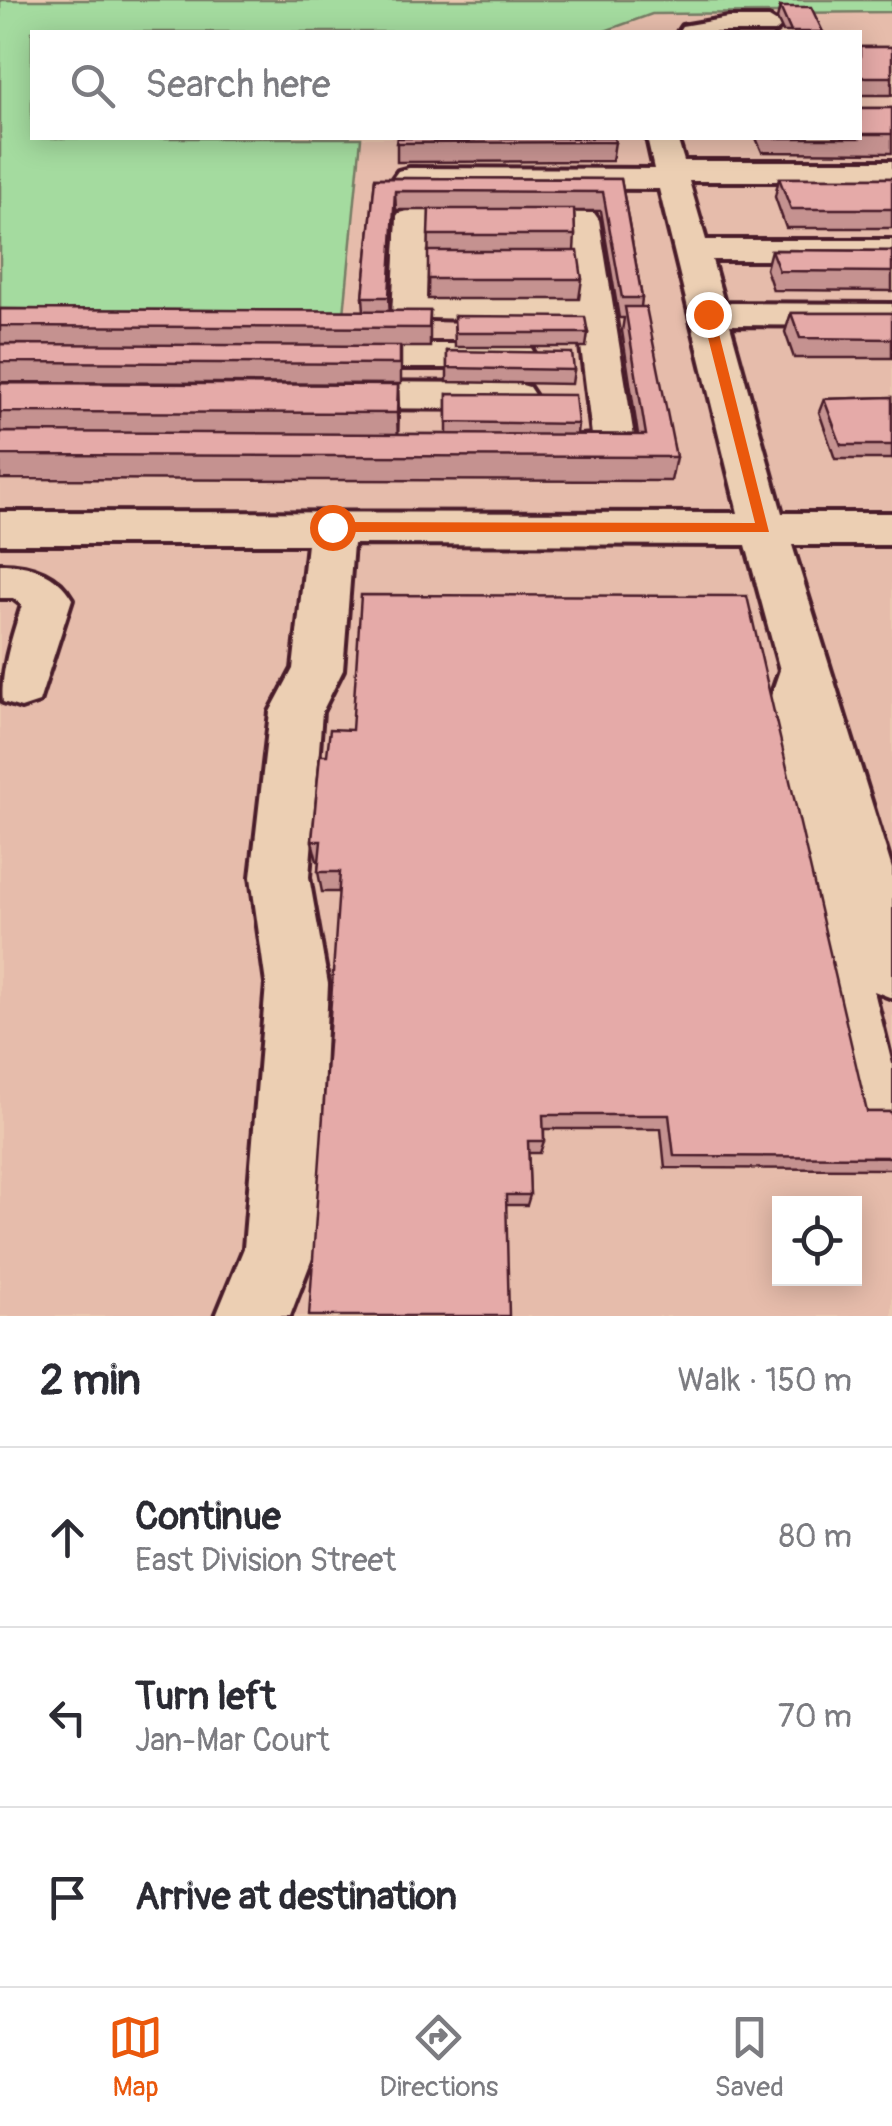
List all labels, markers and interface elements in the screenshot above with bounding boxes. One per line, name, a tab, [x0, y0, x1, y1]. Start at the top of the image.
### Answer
search box	[30, 30, 862, 140]
icon: search	[65, 58, 120, 113]
text: Search here	[145, 61, 331, 109]
route end	[686, 292, 732, 338]
route start	[310, 505, 356, 551]
map controls	[772, 1196, 862, 1286]
button: locate	[772, 1196, 862, 1286]
text: 2 min	[40, 1355, 141, 1407]
text: Walk · 150 m	[678, 1361, 852, 1401]
text: Continue	[135, 1493, 281, 1541]
icon: ahead	[40, 1510, 95, 1565]
text: 80 m	[779, 1517, 852, 1557]
text: East Division Street	[135, 1541, 396, 1581]
text: Turn left	[135, 1673, 276, 1721]
icon: left	[40, 1690, 95, 1745]
text: 70 m	[778, 1697, 852, 1737]
text: Jan-Mar Court	[135, 1721, 330, 1761]
icon: arrive	[40, 1870, 95, 1925]
text: Arrive at destination	[135, 1873, 457, 1921]
tab: Map	[108, 2010, 163, 2105]
tab: Directions	[379, 2010, 498, 2105]
tab: Saved	[714, 2010, 784, 2105]

